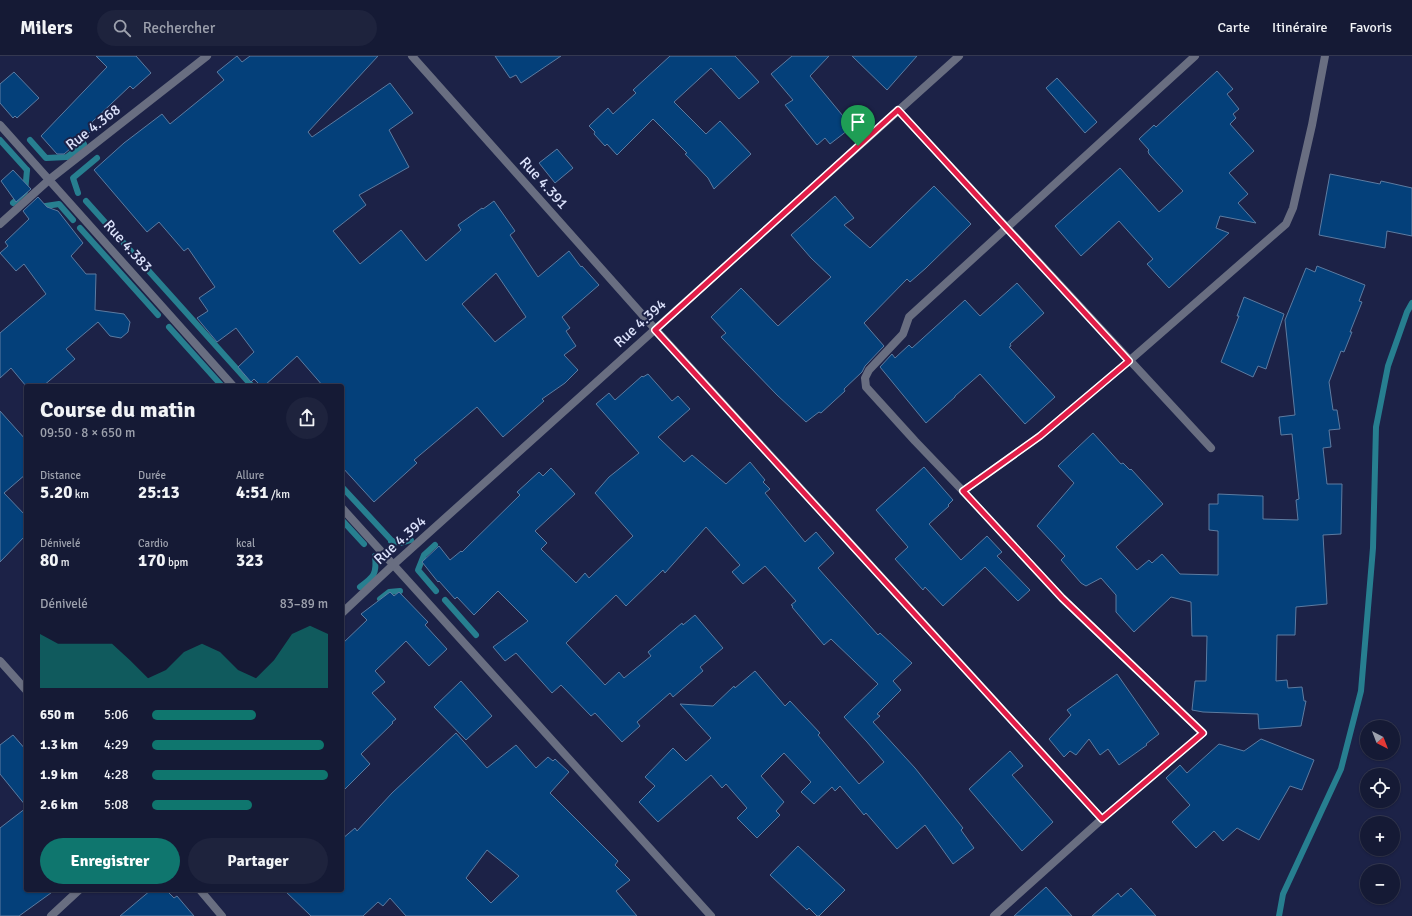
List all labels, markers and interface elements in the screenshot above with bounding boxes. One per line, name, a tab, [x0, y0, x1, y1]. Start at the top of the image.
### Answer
search box	[97, 10, 377, 46]
text: Milers	[20, 16, 73, 40]
icon: search	[111, 17, 133, 39]
text: Rechercher	[143, 19, 215, 37]
text: Carte	[1217, 19, 1250, 36]
text: Itinéraire	[1272, 19, 1328, 36]
text: Favoris	[1350, 19, 1392, 36]
street label: Rue 4.368	[62, 100, 124, 154]
pin	[841, 105, 875, 146]
icon: arrive	[847, 111, 869, 133]
street label: Rue 4.391	[516, 153, 572, 213]
street label: Rue 4.383	[100, 216, 156, 276]
street label: Rue 4.394	[610, 295, 670, 351]
text: Course du matin	[40, 396, 196, 423]
button: share	[286, 397, 328, 439]
text: 09:50 · 8 × 650 m	[40, 425, 135, 441]
text: Distance	[40, 469, 81, 482]
text: Durée	[138, 469, 166, 482]
text: Allure	[236, 469, 264, 482]
text: 5.20	[40, 482, 72, 503]
text: 25:13	[138, 482, 180, 503]
text: 4:51	[236, 482, 269, 503]
text: km	[72, 488, 89, 501]
text: /km	[269, 488, 290, 501]
street label: Rue 4.394	[370, 512, 430, 568]
text: Dénivelé	[40, 537, 81, 550]
text: Cardio	[138, 537, 169, 550]
text: kcal	[236, 537, 255, 550]
text: 80	[40, 550, 58, 571]
text: 170	[138, 550, 166, 571]
text: 323	[236, 550, 264, 571]
text: m	[58, 556, 70, 569]
text: bpm	[166, 556, 188, 569]
text: Dénivelé	[40, 596, 88, 612]
text: 83–89 m	[280, 596, 328, 612]
text: 650 m	[40, 707, 74, 723]
text: 5:06	[104, 707, 129, 723]
north arrow	[1360, 720, 1400, 760]
map controls	[1360, 720, 1400, 904]
text: 1.3 km	[40, 737, 78, 753]
text: 4:29	[104, 737, 129, 753]
text: 1.9 km	[40, 767, 78, 783]
text: 4:28	[104, 767, 129, 783]
button: locate	[1360, 768, 1400, 808]
text: 2.6 km	[40, 797, 78, 813]
text: 5:08	[104, 797, 129, 813]
button: +	[1360, 816, 1400, 856]
button: Enregistrer	[40, 838, 180, 884]
button: Partager	[188, 838, 328, 884]
button: −	[1360, 864, 1400, 904]

